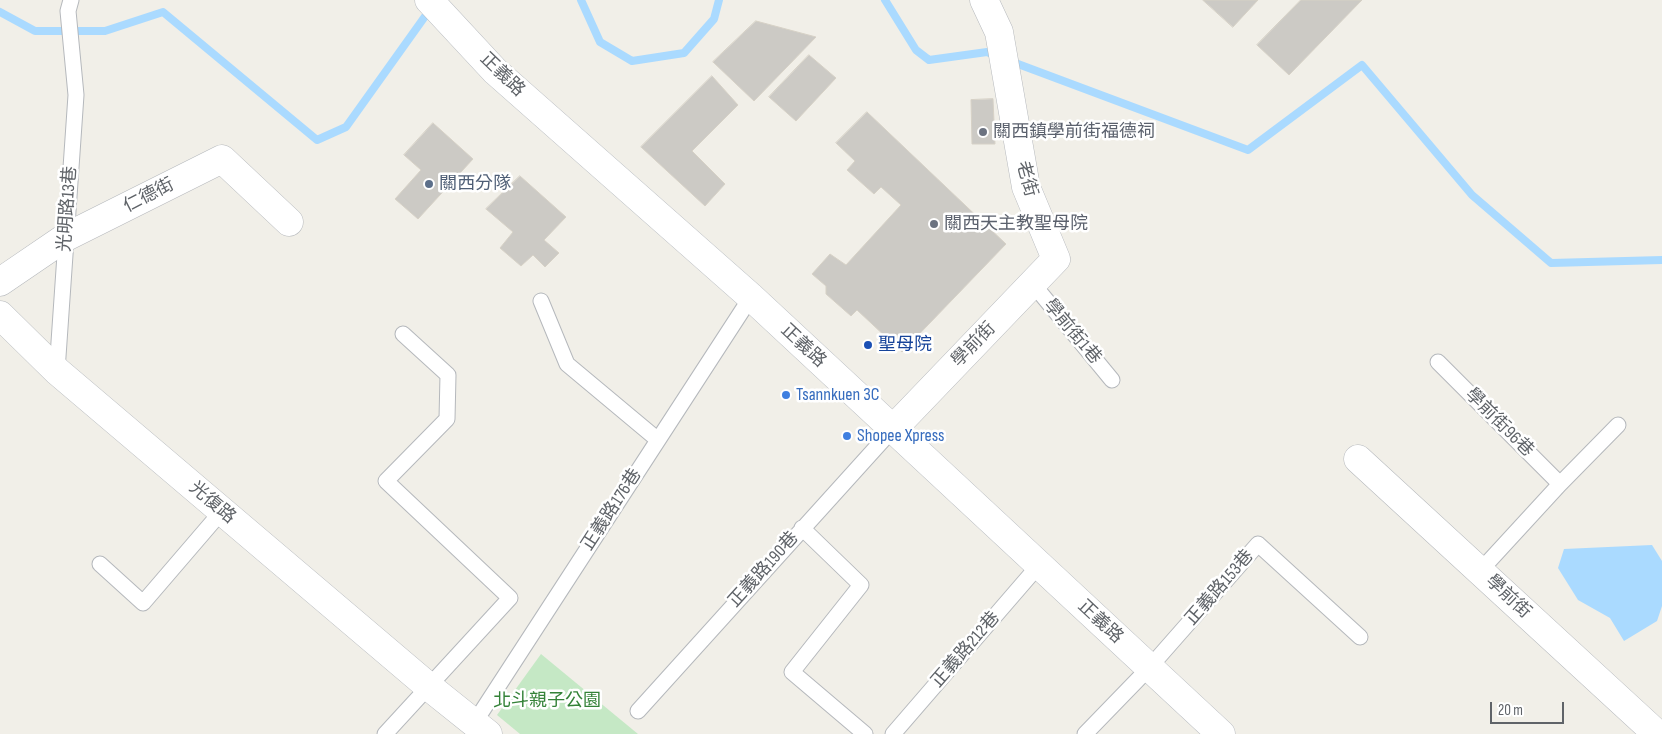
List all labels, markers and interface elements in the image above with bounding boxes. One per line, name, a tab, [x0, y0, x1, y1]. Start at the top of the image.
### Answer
street label: 正義路	[475, 48, 529, 102]
place label: 關西鎮學前街福德祠	[993, 121, 1155, 143]
marker: 關西鎮學前街福德祠	[977, 126, 989, 138]
street label: 老街	[1011, 159, 1041, 199]
street label: 光明路13巷	[54, 165, 82, 253]
place label: 關西分隊	[439, 173, 511, 195]
street label: 仁德街	[120, 174, 178, 218]
marker: 關西分隊	[423, 178, 435, 190]
place label: 關西天主教聖母院	[944, 213, 1088, 235]
marker: 關西天主教聖母院	[928, 218, 940, 230]
street label: 學前街1巷	[1039, 295, 1105, 369]
street label: 學前街	[947, 318, 1001, 372]
street label: 正義路	[776, 320, 830, 372]
place label: 聖母院	[878, 334, 932, 356]
marker: 聖母院	[862, 339, 874, 351]
place label: Tsannkuen 3C	[796, 384, 879, 406]
street label: 學前街96巷	[1460, 384, 1538, 462]
marker: Tsannkuen 3C	[780, 389, 792, 401]
place label: Shopee Xpress	[857, 425, 945, 447]
marker: Shopee Xpress	[841, 430, 853, 442]
street label: 正義路176巷	[578, 465, 646, 555]
street label: 光復路	[184, 477, 240, 529]
street label: 正義路190巷	[724, 528, 804, 612]
street label: 正義路153巷	[1181, 546, 1259, 630]
street label: 學前街	[1481, 571, 1535, 623]
street label: 正義路	[1073, 596, 1127, 648]
street label: 正義路212巷	[927, 608, 1005, 692]
park label: 北斗親子公園	[493, 690, 601, 712]
scale bar	[1492, 692, 1566, 724]
text: 20 m	[1498, 701, 1523, 720]

